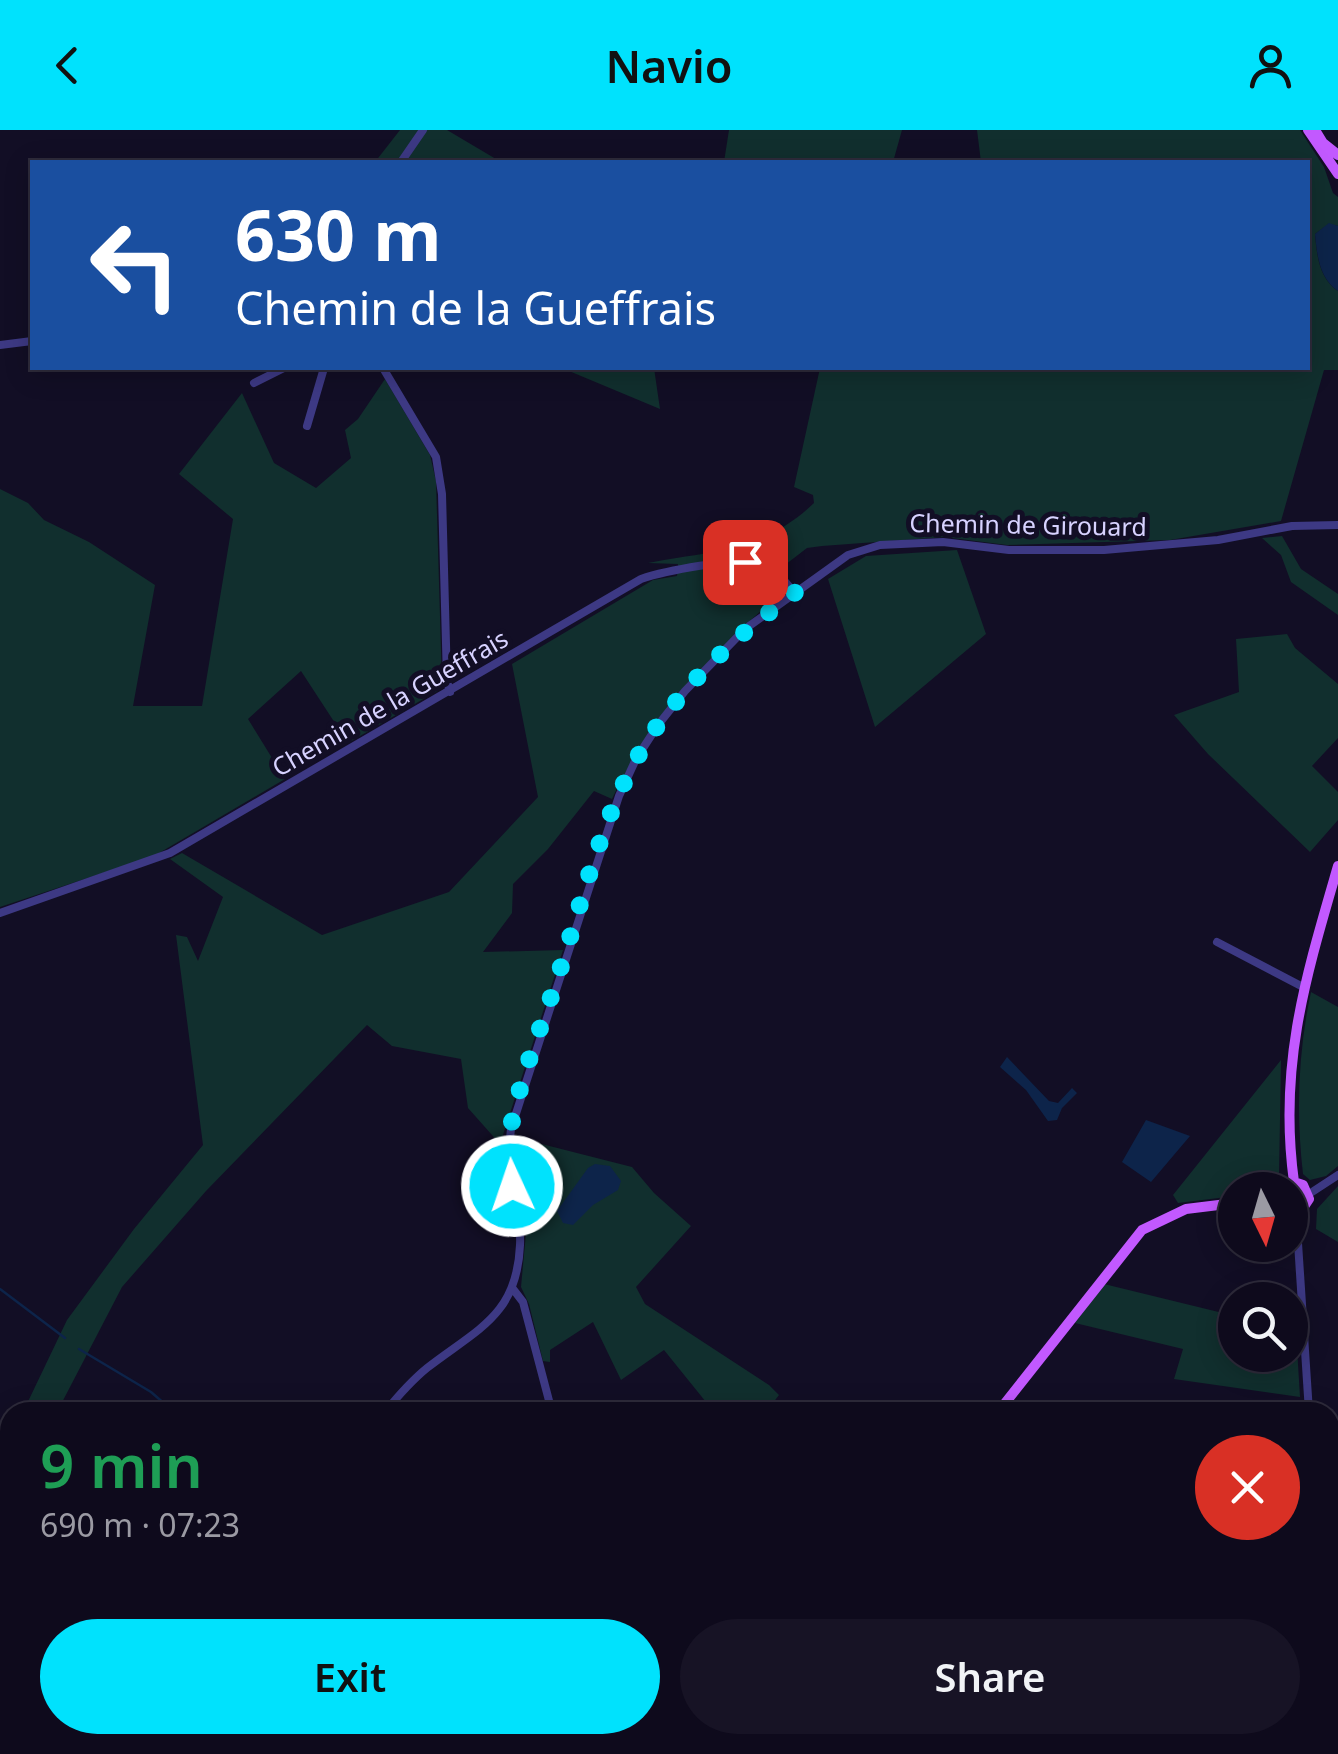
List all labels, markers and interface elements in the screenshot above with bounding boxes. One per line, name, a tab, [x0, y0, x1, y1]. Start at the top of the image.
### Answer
text: Navio	[605, 35, 733, 96]
icon: back	[40, 38, 95, 93]
icon: person	[1243, 38, 1298, 93]
text: 630 m	[235, 186, 442, 282]
icon: left	[70, 200, 200, 330]
text: Chemin de la Gueffrais	[235, 277, 716, 338]
street label: Chemin de Girouard	[909, 505, 1147, 543]
pin	[703, 520, 788, 605]
icon: arrive	[718, 535, 773, 590]
street label: Chemin de la Gueffrais	[265, 621, 514, 784]
position arrow	[460, 1134, 564, 1238]
north arrow	[1218, 1172, 1308, 1262]
map controls	[1218, 1172, 1308, 1372]
button: search	[1218, 1282, 1308, 1372]
text: 9 min	[40, 1424, 203, 1506]
button: close	[1195, 1435, 1300, 1540]
text: 690 m · 07:23	[40, 1503, 240, 1546]
button: Exit	[40, 1619, 660, 1734]
button: Share	[680, 1619, 1300, 1734]

